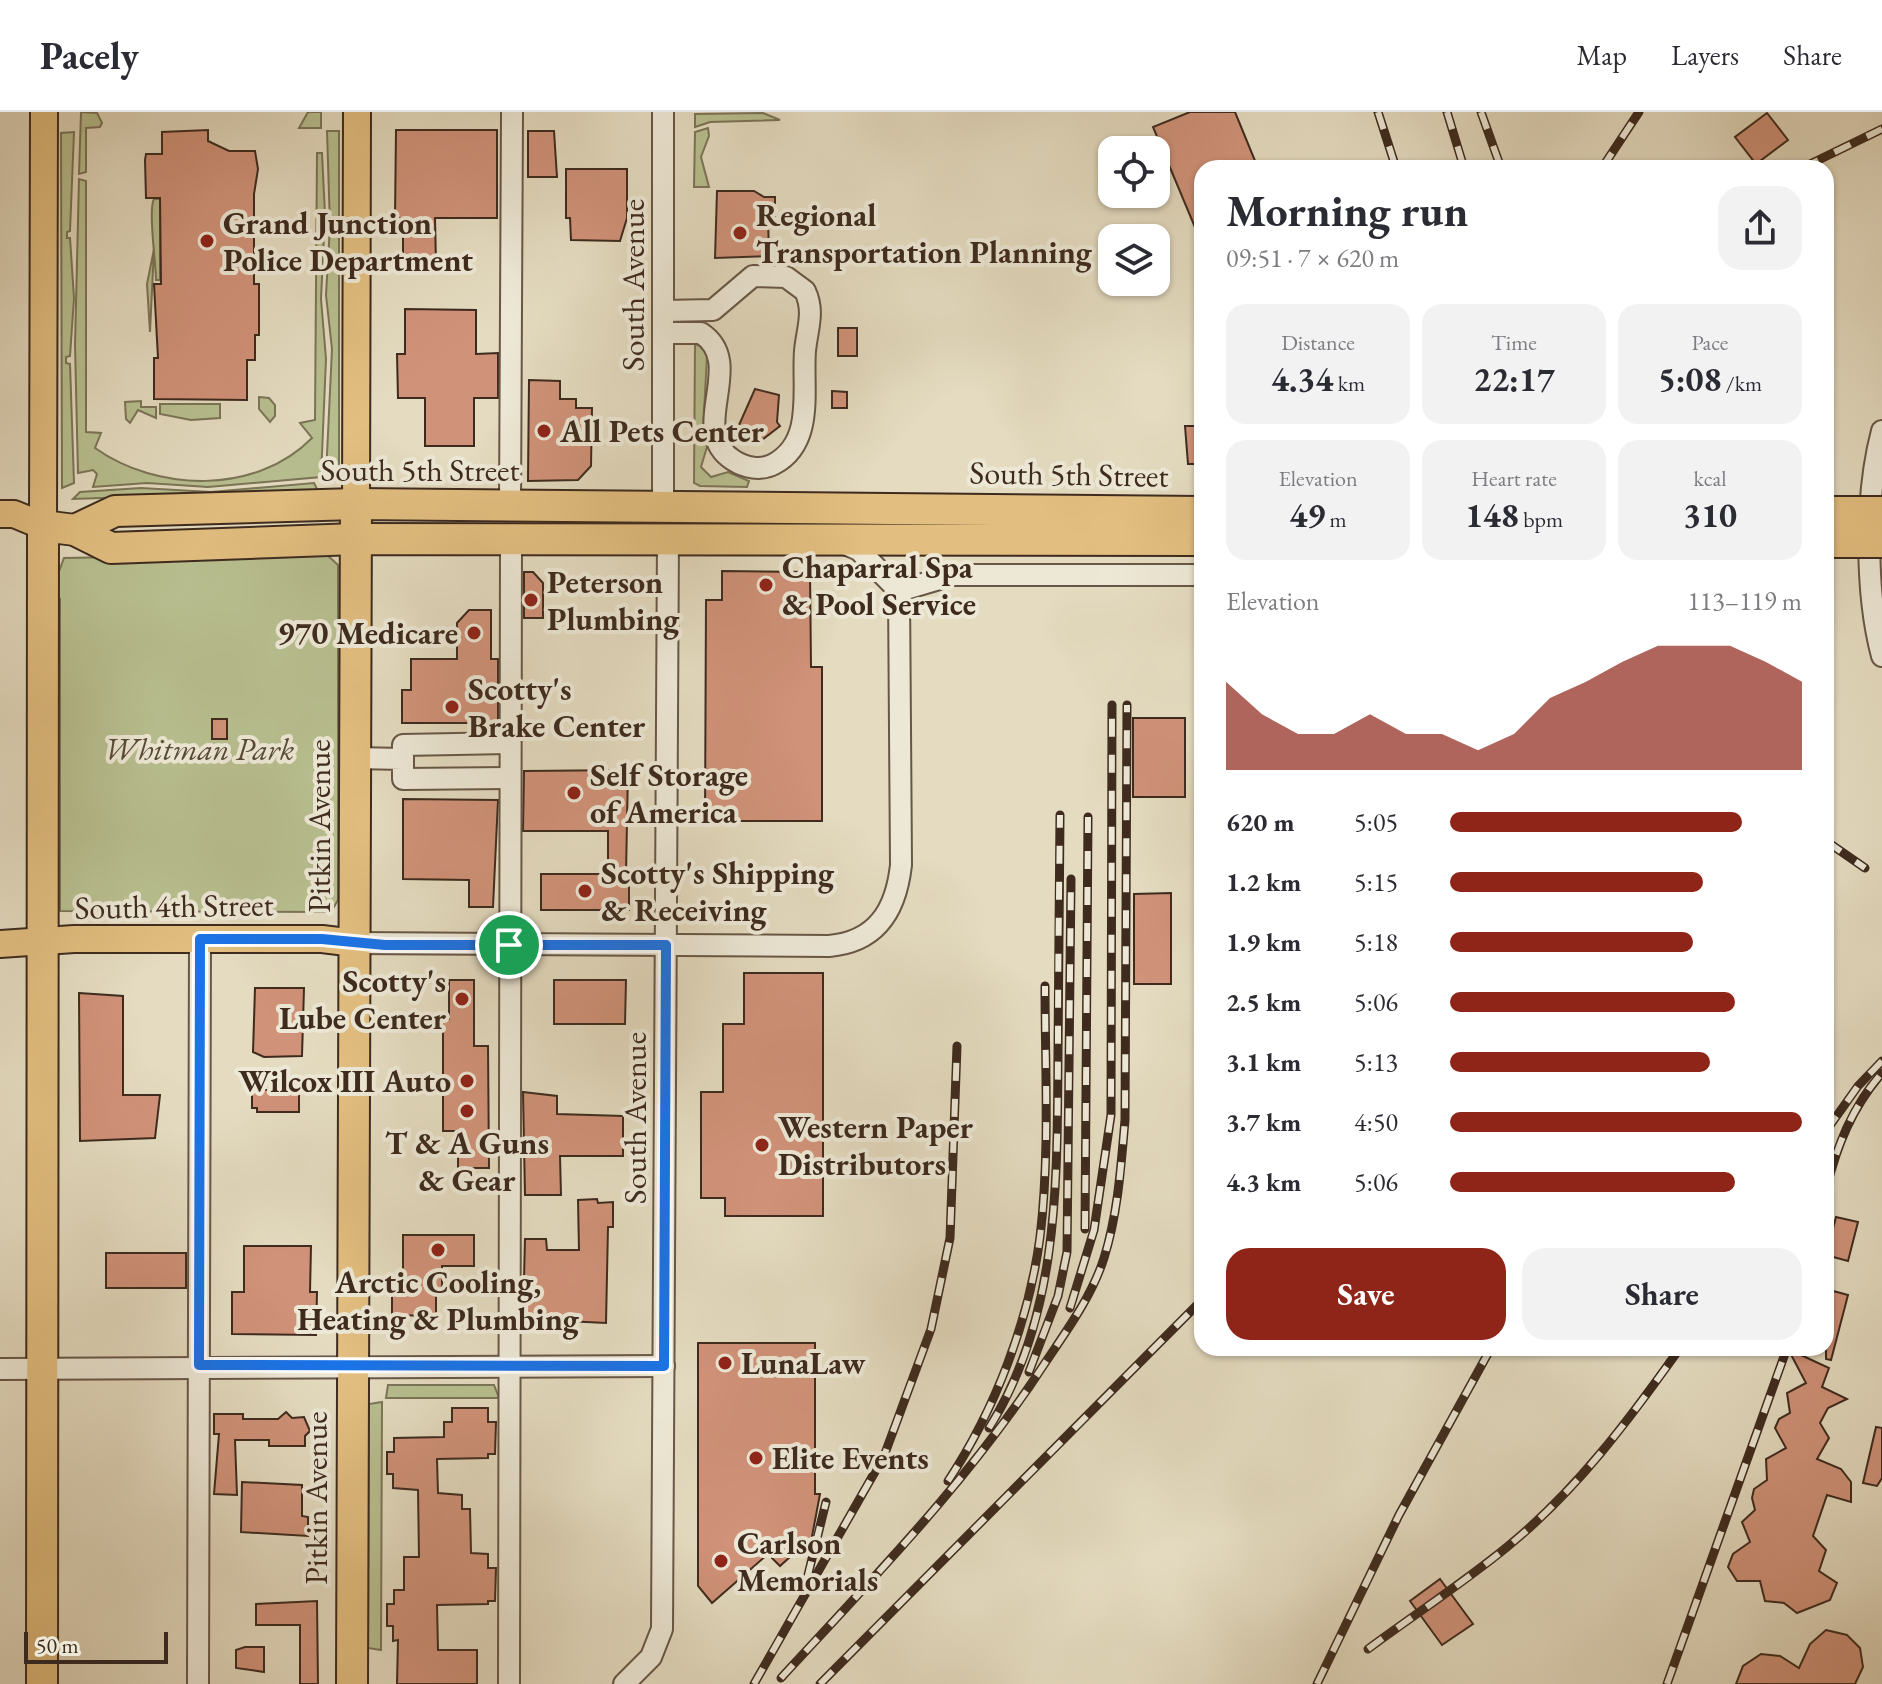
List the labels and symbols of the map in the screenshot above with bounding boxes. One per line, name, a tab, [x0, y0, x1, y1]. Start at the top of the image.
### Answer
place label: Regional Transportation Planning	[756, 194, 1093, 273]
street label: South Avenue	[612, 199, 654, 371]
place label: Grand Junction Police Department	[223, 202, 473, 281]
marker: Regional Transportation Planning	[731, 224, 749, 242]
marker: Grand Junction Police Department	[198, 232, 216, 250]
place label: All Pets Center	[559, 410, 765, 452]
marker: All Pets Center	[535, 422, 553, 440]
street label: South 5th Street	[320, 449, 520, 491]
street label: South 5th Street	[969, 451, 1169, 497]
place label: Chaparral Spa & Pool Service	[782, 546, 976, 625]
place label: Peterson Plumbing	[547, 561, 680, 640]
marker: Chaparral Spa & Pool Service	[757, 576, 775, 594]
marker: Peterson Plumbing	[522, 591, 540, 609]
place label: 970 Medicare	[278, 612, 458, 654]
marker: 970 Medicare	[465, 624, 483, 642]
place label: Scotty's Brake Center	[468, 668, 646, 747]
marker: Scotty's Brake Center	[443, 698, 461, 716]
park label: Whitman Park	[104, 728, 295, 770]
street label: Pitkin Avenue	[298, 739, 340, 913]
place label: Self Storage of America	[590, 754, 748, 833]
marker: Self Storage of America	[565, 784, 583, 802]
place label: Scotty's Shipping & Receiving	[601, 852, 835, 931]
marker: Scotty's Shipping & Receiving	[576, 882, 594, 900]
street label: South 4th Street	[74, 883, 274, 929]
pin	[475, 911, 543, 979]
place label: Scotty's Lube Center	[279, 960, 447, 1039]
marker: Scotty's Lube Center	[453, 990, 471, 1008]
street label: South Avenue	[614, 1032, 656, 1204]
place label: Wilcox III Auto	[238, 1060, 451, 1102]
marker: Wilcox III Auto	[458, 1072, 476, 1090]
marker: T & A Guns & Gear	[458, 1102, 476, 1120]
place label: Western Paper Distributors	[778, 1106, 974, 1185]
place label: T & A Guns & Gear	[385, 1122, 549, 1201]
marker: Western Paper Distributors	[753, 1136, 771, 1154]
marker: Arctic Cooling, Heating & Plumbing	[429, 1241, 447, 1259]
place label: Arctic Cooling, Heating & Plumbing	[297, 1261, 580, 1340]
place label: LunaLaw	[741, 1342, 866, 1384]
marker: LunaLaw	[716, 1354, 734, 1372]
street label: Pitkin Avenue	[295, 1411, 337, 1585]
place label: Elite Events	[772, 1437, 929, 1479]
marker: Elite Events	[747, 1449, 765, 1467]
place label: Carlson Memorials	[737, 1522, 878, 1601]
marker: Carlson Memorials	[712, 1552, 730, 1570]
scale bar	[24, 1628, 168, 1664]

